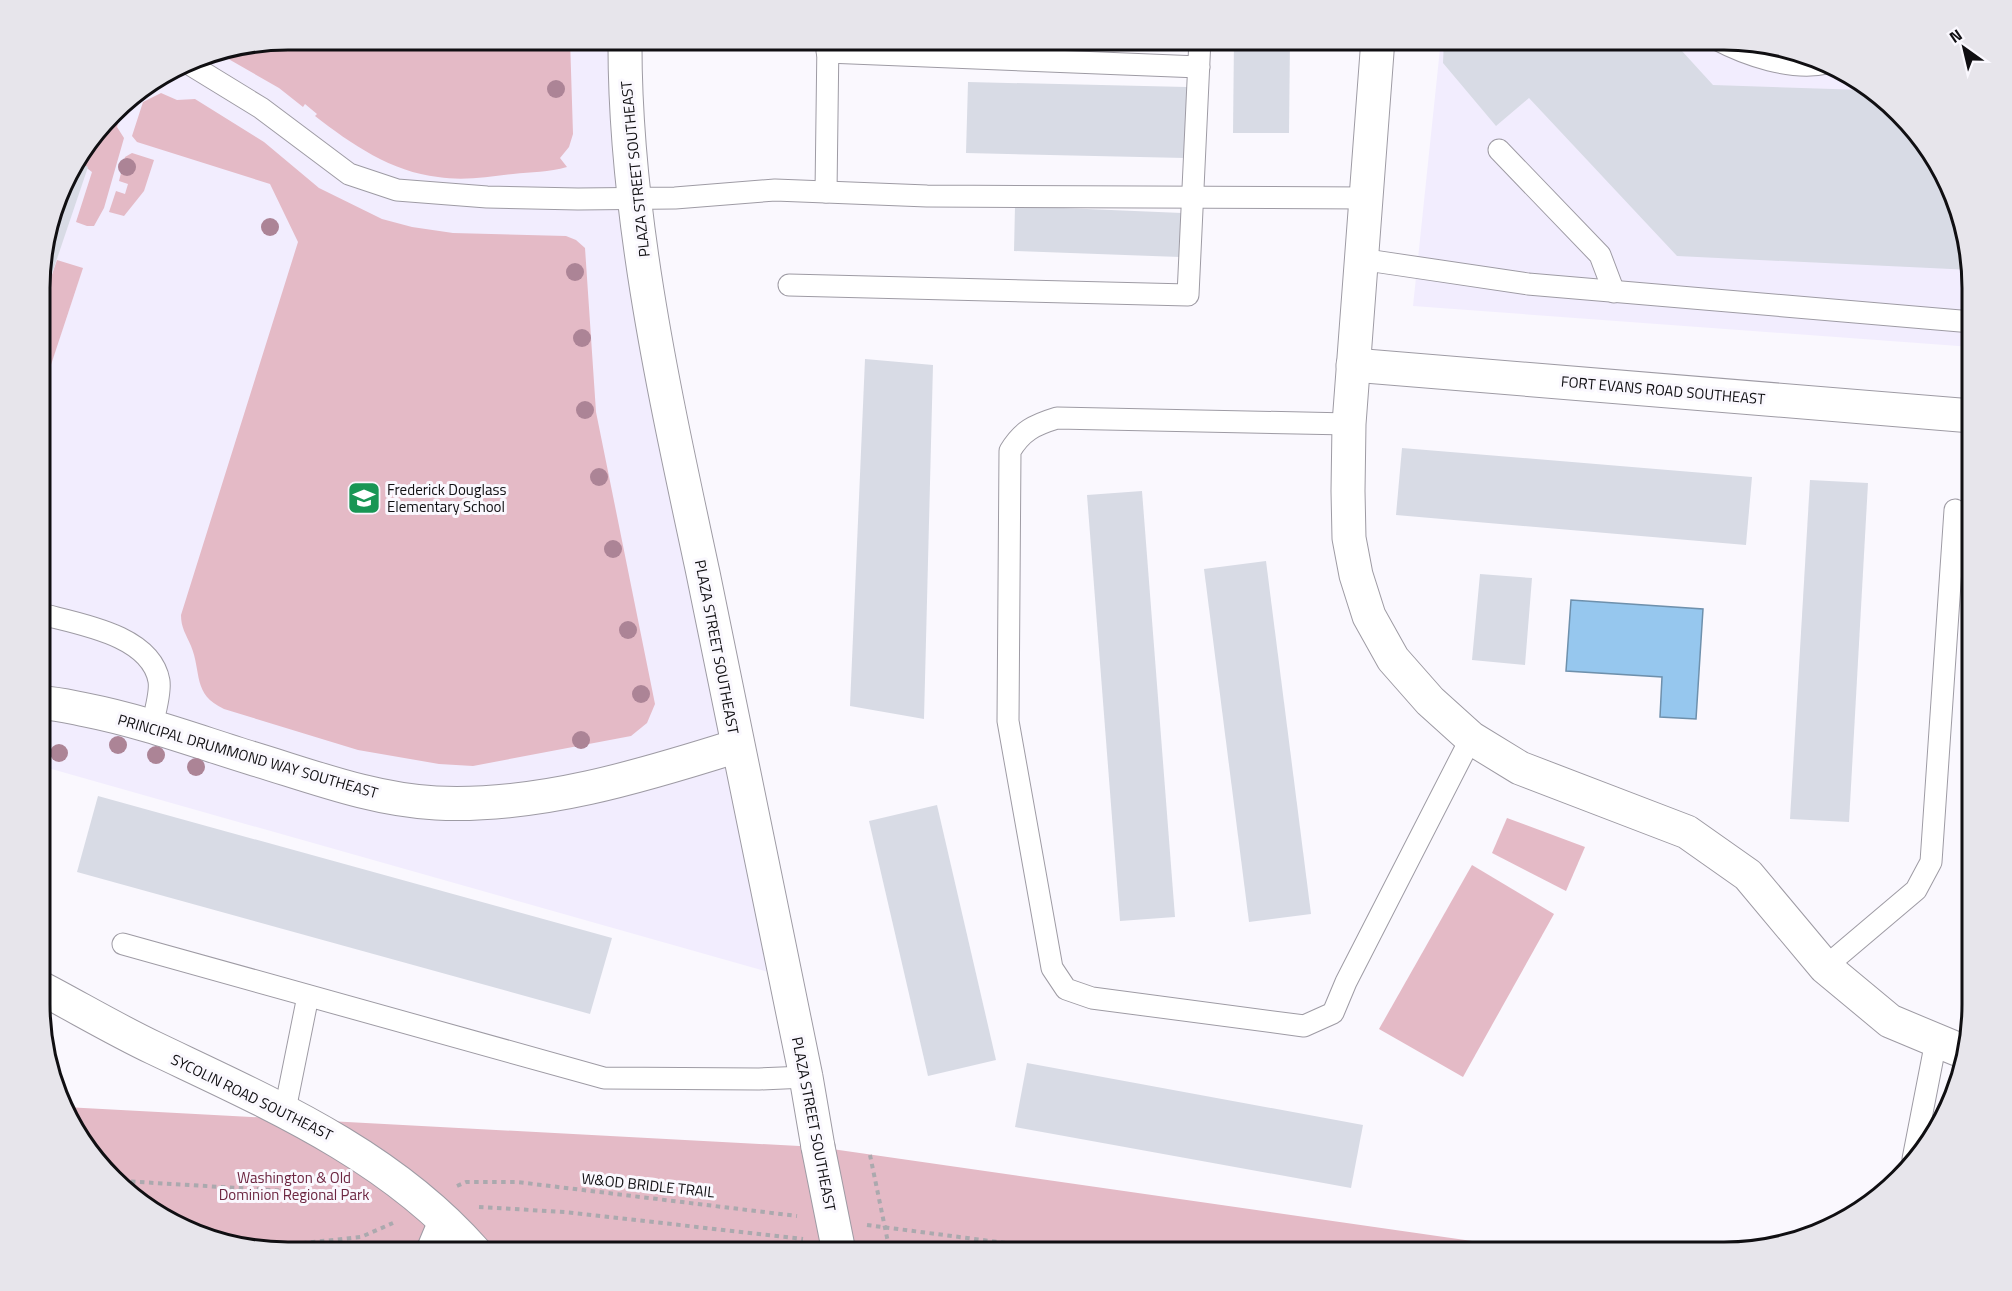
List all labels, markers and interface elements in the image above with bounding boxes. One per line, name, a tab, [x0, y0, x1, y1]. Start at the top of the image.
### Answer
north arrow	[1934, 18, 1994, 78]
text: N	[1944, 23, 1967, 49]
street label: PLAZA STREET SOUTHEAST	[614, 80, 656, 258]
street label: FORT EVANS ROAD SOUTHEAST	[1560, 370, 1766, 410]
place label: Frederick Douglass Elementary School	[387, 478, 506, 518]
school or university icon: Frederick Douglass Elementary School	[346, 480, 382, 516]
street label: PLAZA STREET SOUTHEAST	[689, 558, 745, 736]
street label: PRINCIPAL DRUMMOND WAY SOUTHEAST	[115, 708, 381, 804]
street label: PLAZA STREET SOUTHEAST	[786, 1035, 842, 1213]
street label: SYCOLIN ROAD SOUTHEAST	[167, 1048, 337, 1146]
park label: Washington & Old Dominion Regional Park	[219, 1166, 369, 1206]
street label: W&OD BRIDLE TRAIL	[580, 1167, 716, 1203]

